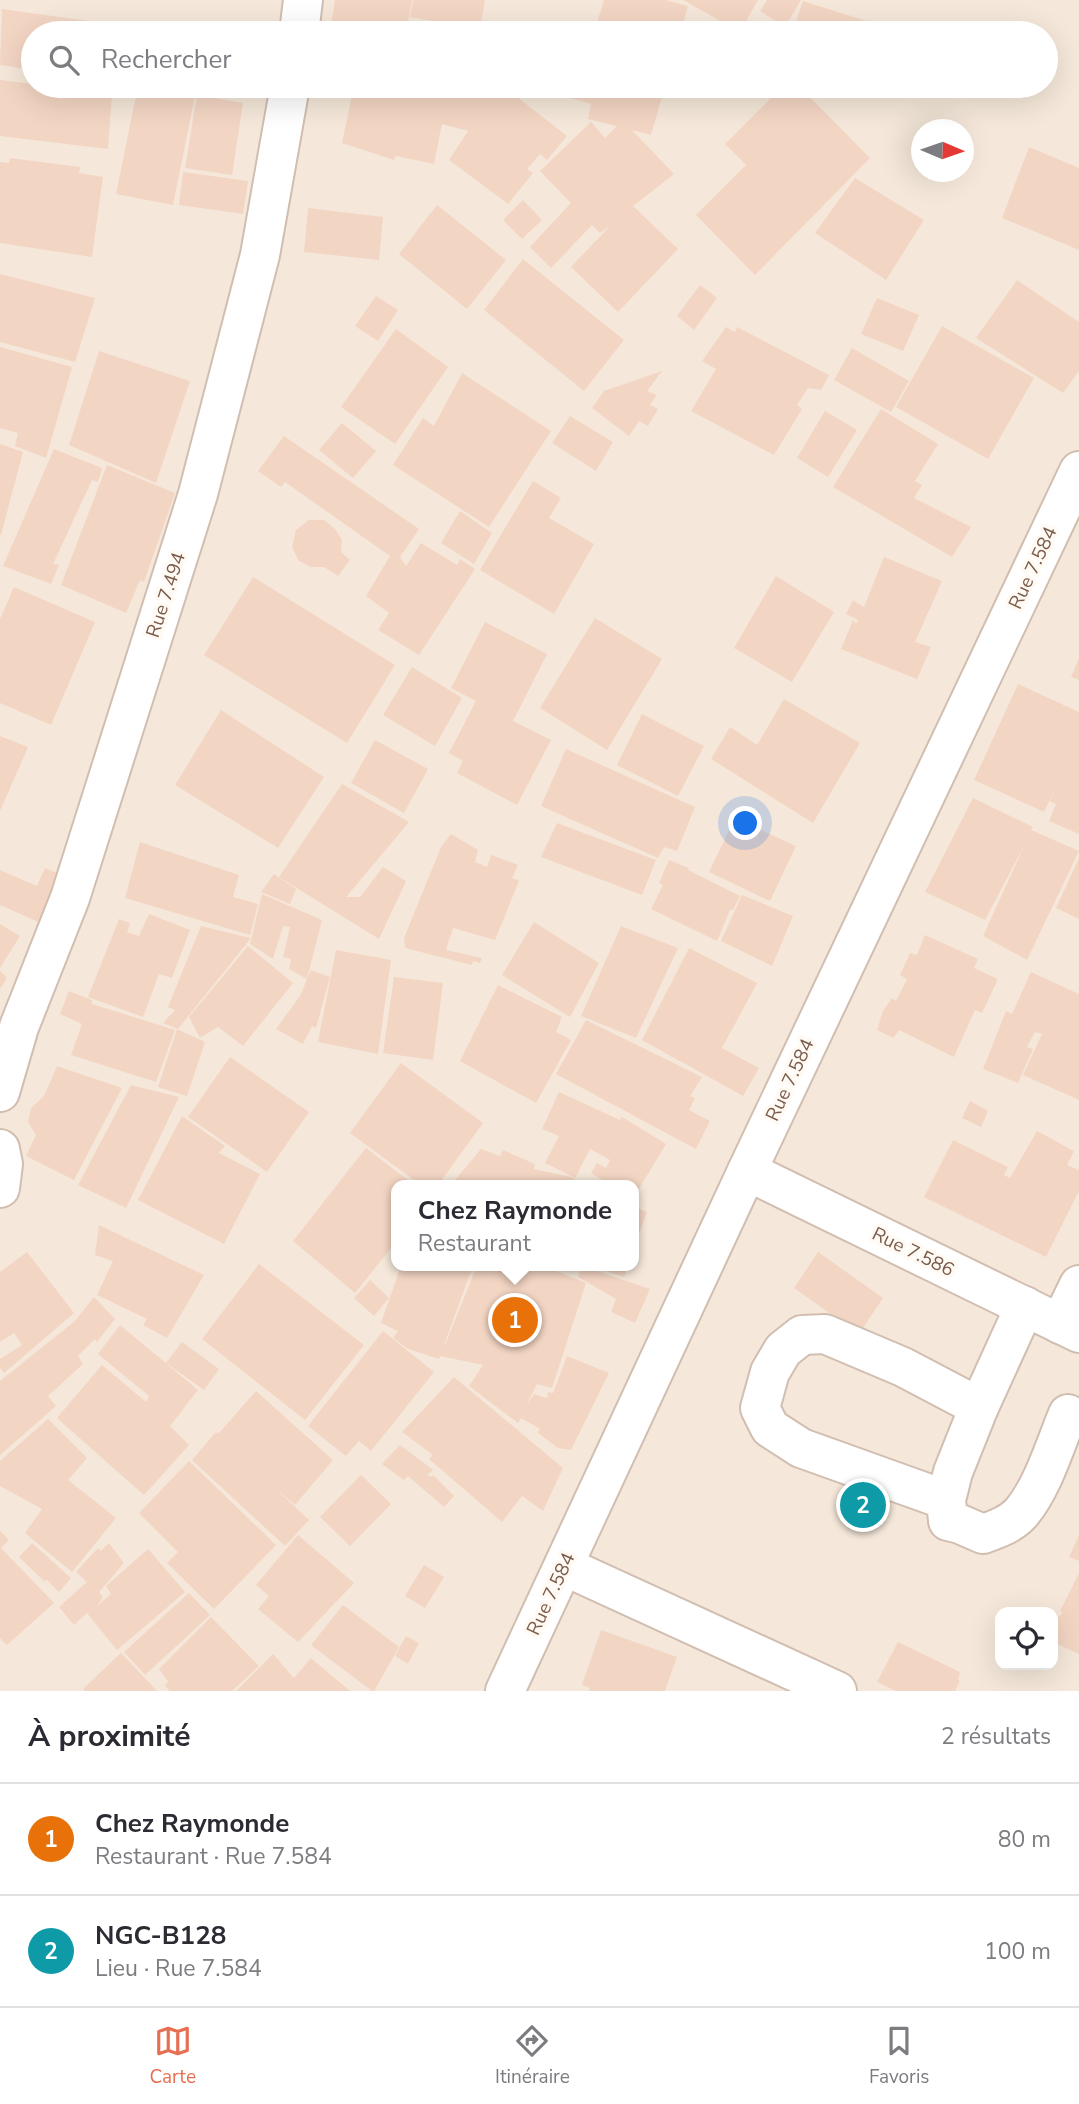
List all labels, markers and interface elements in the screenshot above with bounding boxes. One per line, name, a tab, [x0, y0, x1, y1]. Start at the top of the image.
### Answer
search box	[21, 21, 1058, 98]
icon: search	[45, 41, 83, 79]
text: Rechercher	[101, 42, 232, 77]
north arrow	[911, 119, 974, 182]
street label: Rue 7.584	[1003, 522, 1063, 614]
street label: Rue 7.494	[140, 549, 192, 641]
your location	[728, 806, 762, 840]
street label: Rue 7.584	[760, 1034, 820, 1126]
popup	[391, 1180, 639, 1271]
text: Chez Raymonde	[418, 1193, 612, 1228]
street label: Rue 7.586	[868, 1221, 958, 1283]
text: Restaurant	[418, 1228, 531, 1259]
pin: 1	[492, 1294, 538, 1346]
pin: 2	[840, 1479, 886, 1531]
street label: Rue 7.584	[521, 1548, 581, 1640]
map controls	[995, 1607, 1058, 1670]
button: locate	[995, 1607, 1058, 1670]
text: À proximité	[28, 1716, 190, 1757]
text: 2 résultats	[941, 1721, 1051, 1752]
text: Chez Raymonde	[95, 1806, 289, 1841]
text: 1	[44, 1824, 58, 1855]
text: 80 m	[998, 1824, 1051, 1855]
text: Restaurant · Rue 7.584	[95, 1841, 332, 1872]
text: NGC-B128	[95, 1918, 226, 1953]
text: 2	[44, 1936, 58, 1967]
text: 100 m	[984, 1936, 1051, 1967]
text: Lieu · Rue 7.584	[95, 1953, 262, 1984]
tab: Carte	[150, 2022, 196, 2090]
tab: Itinéraire	[495, 2022, 570, 2090]
tab: Favoris	[869, 2022, 929, 2090]

